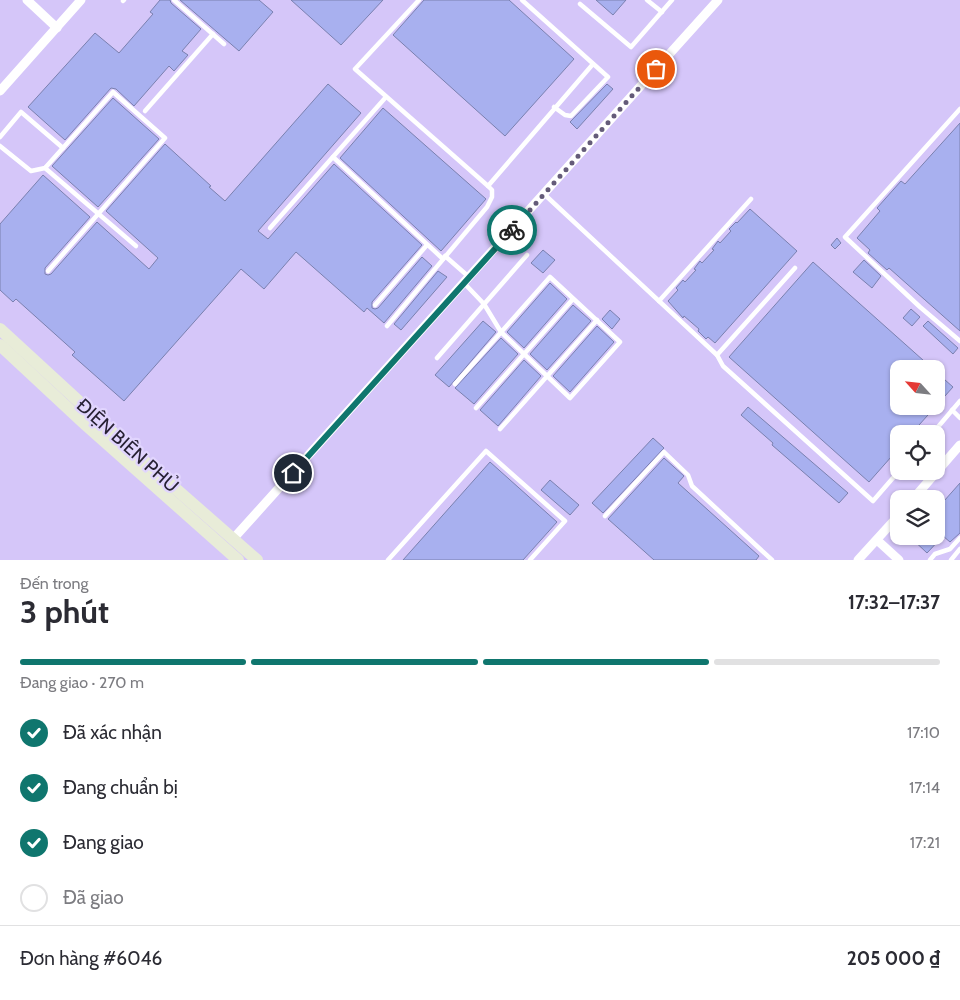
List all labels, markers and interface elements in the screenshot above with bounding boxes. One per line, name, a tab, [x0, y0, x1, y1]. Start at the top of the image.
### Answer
pin	[635, 48, 677, 90]
icon: bag	[642, 55, 670, 83]
courier	[487, 205, 537, 255]
icon: bike	[498, 216, 526, 244]
north arrow	[890, 360, 945, 415]
map controls	[890, 360, 945, 545]
street label: ĐIỆN BIÊN PHỦ	[72, 393, 184, 497]
button: locate	[890, 425, 945, 480]
pin	[272, 452, 314, 494]
icon: home	[279, 459, 307, 487]
button: layers	[890, 490, 945, 545]
text: Đến trong	[20, 574, 88, 593]
text: 17:32–17:37	[848, 591, 940, 614]
text: 3 phút	[20, 592, 109, 631]
text: Đang giao · 270 m	[20, 673, 144, 692]
icon: check	[20, 719, 48, 747]
text: Đã xác nhận	[63, 721, 162, 744]
text: 17:10	[907, 723, 940, 742]
icon: check	[20, 774, 48, 802]
text: Đang chuẩn bị	[63, 776, 178, 799]
text: 17:14	[909, 778, 940, 797]
icon: check	[20, 829, 48, 857]
text: Đang giao	[63, 831, 144, 854]
text: 17:21	[910, 833, 940, 852]
text: Đã giao	[63, 886, 124, 909]
text: Đơn hàng #6046	[20, 947, 162, 970]
text: 205 000 ₫	[847, 947, 940, 970]

